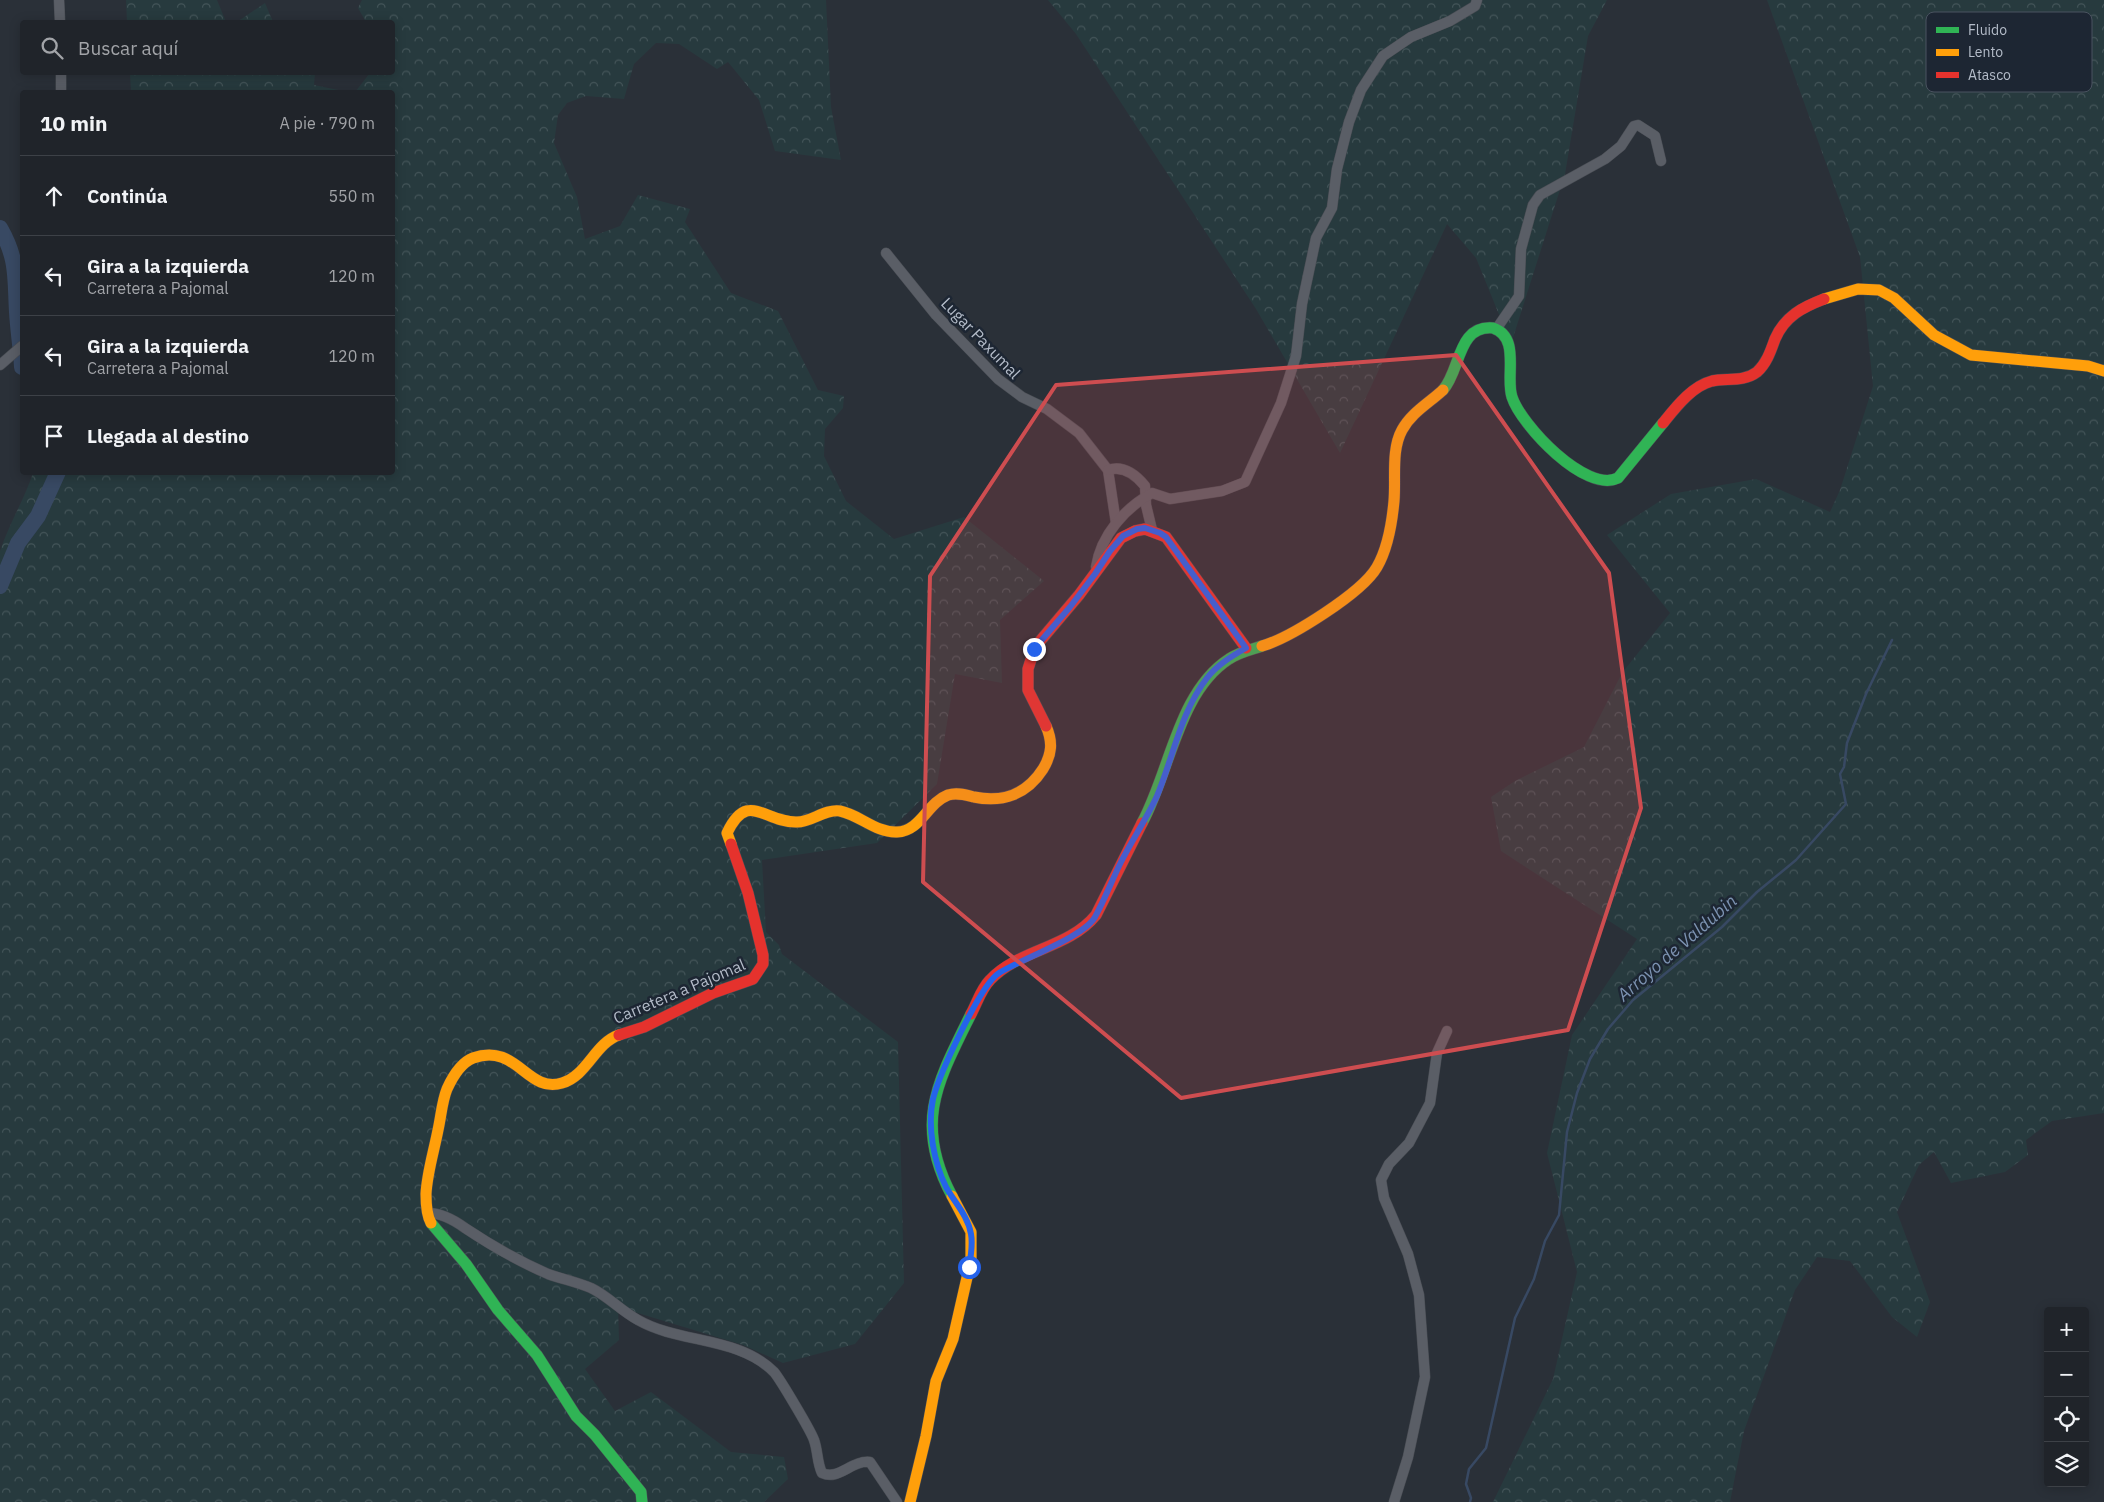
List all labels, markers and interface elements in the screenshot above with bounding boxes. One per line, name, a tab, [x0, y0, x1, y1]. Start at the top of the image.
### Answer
legend	[1926, 12, 2092, 92]
search box	[20, 20, 395, 75]
text: Fluido	[1968, 21, 2007, 39]
icon: search	[38, 34, 66, 62]
text: Buscar aquí	[78, 36, 178, 60]
text: Lento	[1968, 43, 2003, 61]
text: Atasco	[1968, 66, 2011, 84]
text: 10 min	[40, 109, 107, 137]
text: A pie · 790 m	[280, 113, 375, 133]
icon: ahead	[40, 182, 68, 210]
text: Continúa	[87, 184, 168, 208]
text: 550 m	[328, 186, 375, 206]
text: Gira a la izquierda	[87, 254, 249, 278]
icon: left	[40, 262, 68, 290]
text: 120 m	[328, 266, 375, 286]
text: Carretera a Pajomal	[87, 278, 229, 298]
street label: Lugar Paxumal	[937, 293, 1025, 383]
text: Gira a la izquierda	[87, 334, 249, 358]
icon: left	[40, 342, 68, 370]
text: 120 m	[328, 346, 375, 366]
text: Carretera a Pajomal	[87, 358, 229, 378]
icon: arrive	[40, 422, 68, 450]
text: Llegada al destino	[87, 424, 249, 448]
route end	[1023, 638, 1046, 661]
water label: Arroyo de Valdubin	[1611, 889, 1741, 1007]
street label: Carretera a Pajomal	[610, 954, 748, 1028]
route start	[958, 1256, 981, 1279]
map controls	[2044, 1307, 2089, 1487]
button: +	[2044, 1307, 2089, 1352]
button: −	[2044, 1352, 2089, 1397]
button: locate	[2044, 1397, 2089, 1442]
button: layers	[2044, 1442, 2089, 1487]

